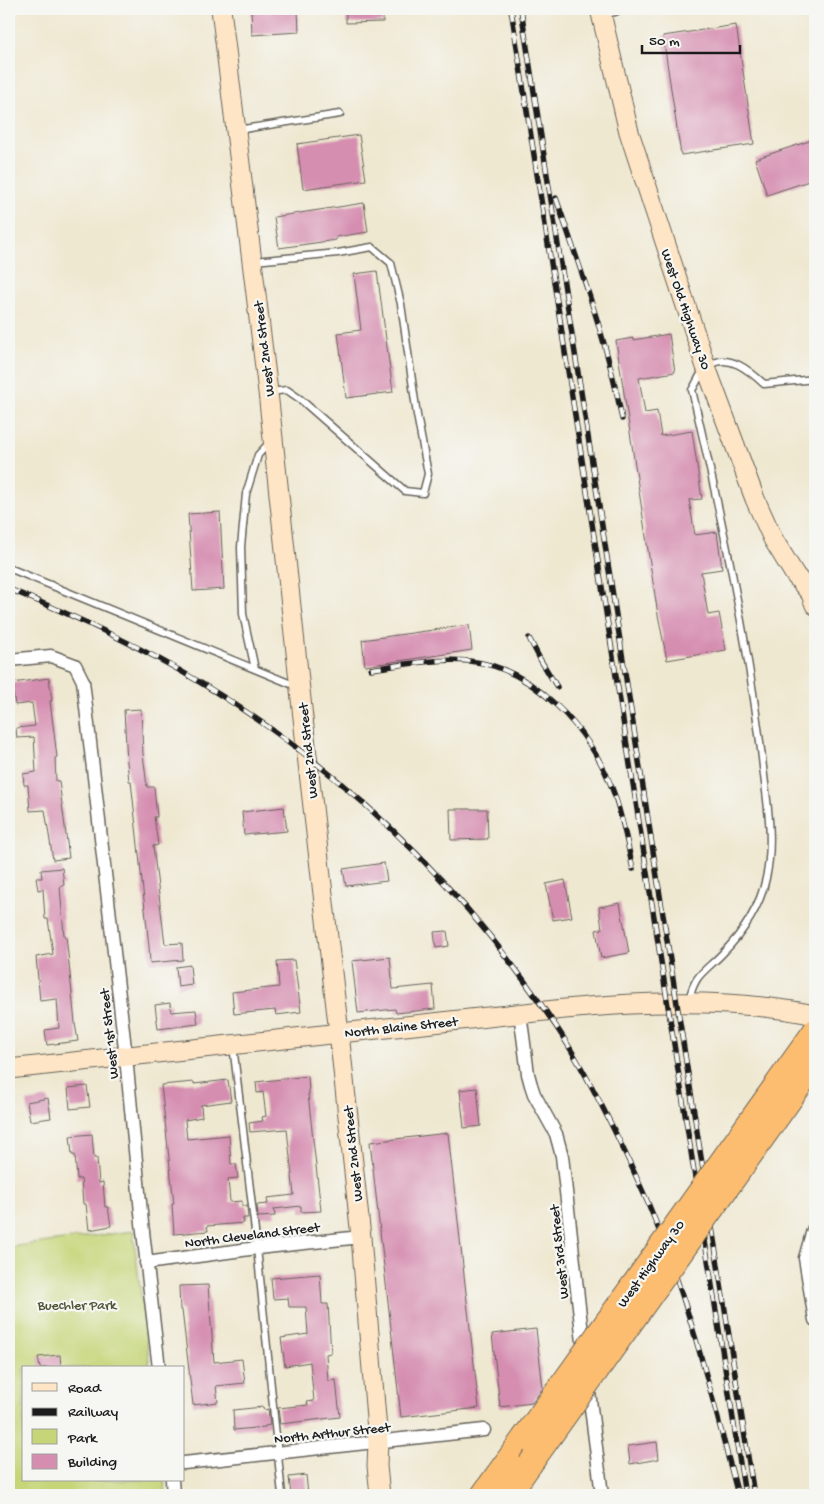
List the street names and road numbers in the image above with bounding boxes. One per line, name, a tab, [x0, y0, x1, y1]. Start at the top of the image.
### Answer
street label: West Old Highway 30	[656, 247, 713, 373]
street label: West 2nd Street	[251, 299, 280, 397]
street label: West 2nd Street	[296, 701, 323, 799]
street label: West 1st Street	[97, 987, 124, 1080]
street label: North Blaine Street	[344, 1014, 460, 1043]
street label: West 2nd Street	[341, 1104, 368, 1202]
street label: West 3rd Street	[547, 1203, 574, 1300]
street label: West Highway 30	[615, 1217, 689, 1311]
street label: North Cleveland Street	[184, 1220, 322, 1253]
street label: North Arthur Street	[273, 1420, 392, 1449]

